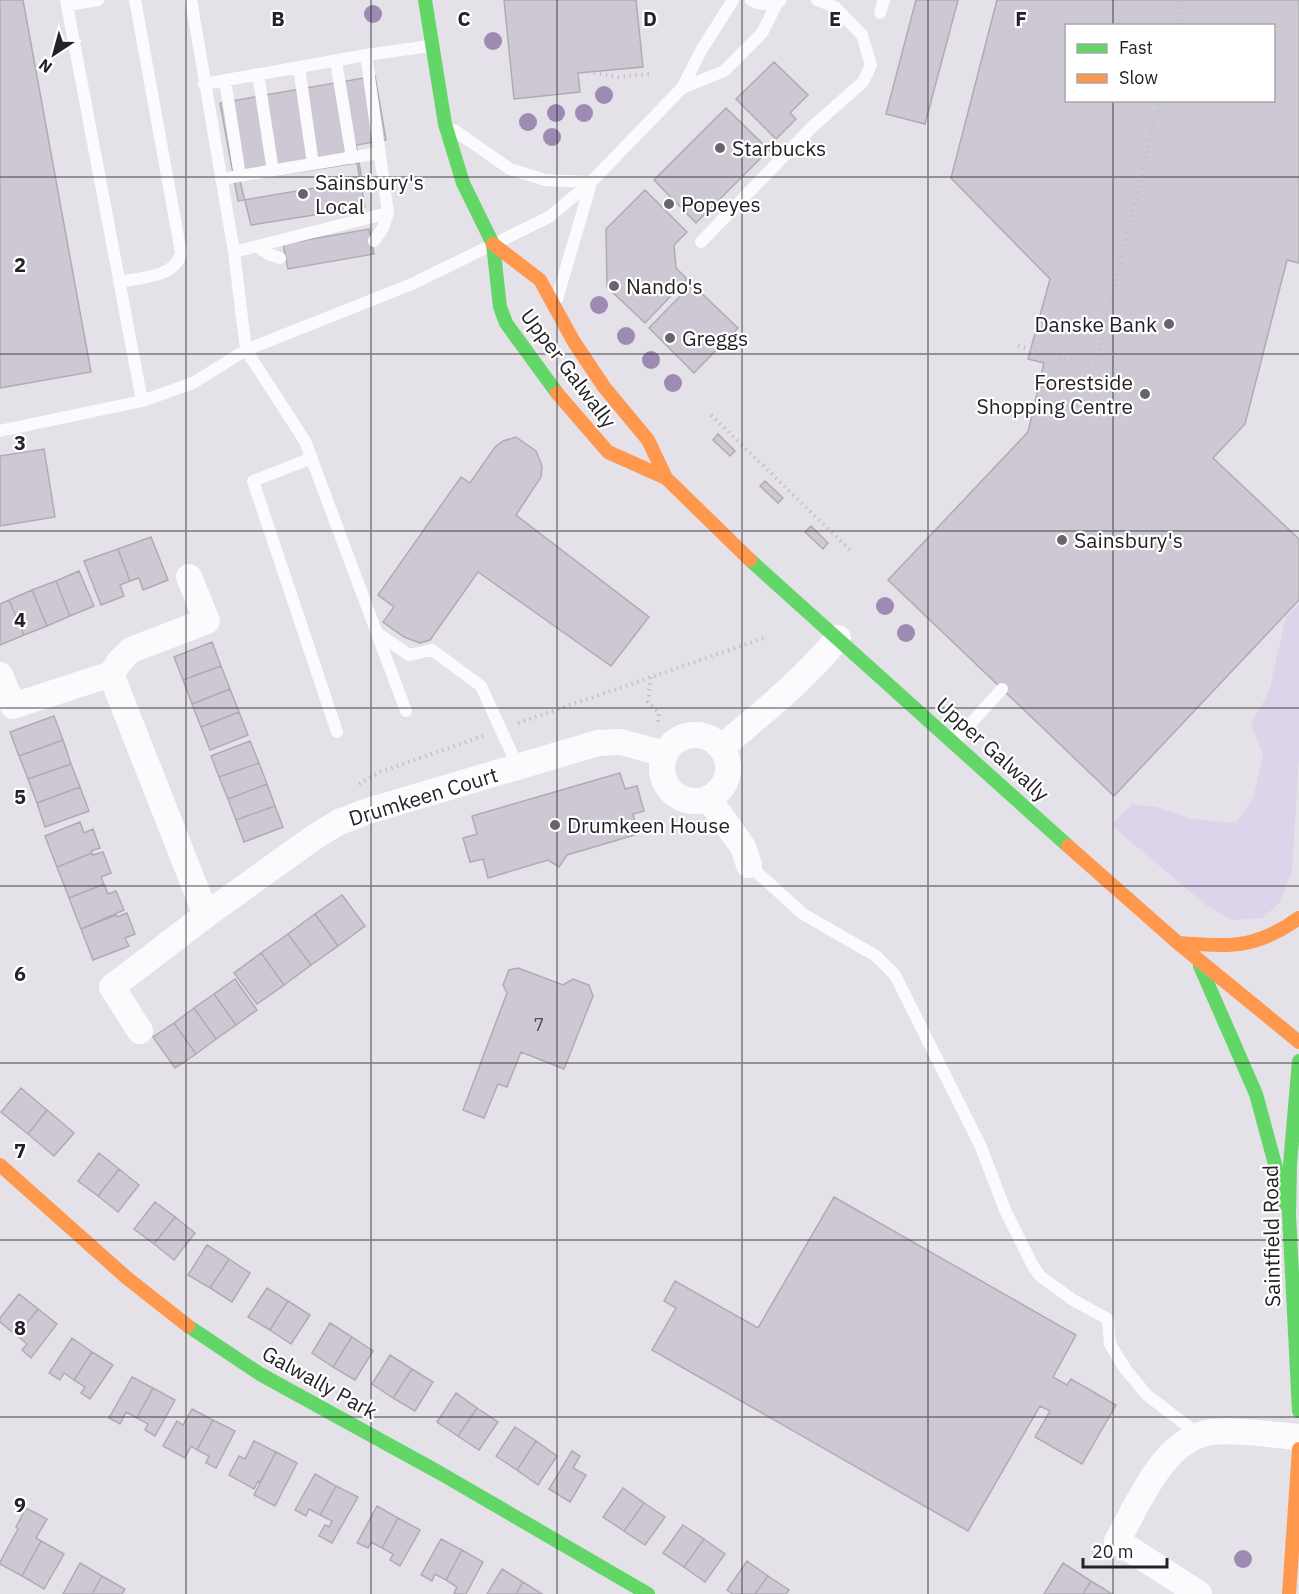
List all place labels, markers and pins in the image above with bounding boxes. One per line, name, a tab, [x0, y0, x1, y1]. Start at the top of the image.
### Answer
place label: Starbucks	[732, 134, 826, 162]
marker: Starbucks	[713, 141, 727, 155]
place label: Sainsbury's Local	[315, 168, 424, 220]
marker: Sainsbury's Local	[296, 187, 310, 201]
place label: Popeyes	[681, 190, 761, 218]
marker: Popeyes	[662, 197, 676, 211]
place label: Nando's	[626, 272, 703, 300]
marker: Nando's	[607, 279, 621, 293]
place label: Danske Bank	[1034, 310, 1157, 338]
marker: Danske Bank	[1162, 317, 1176, 331]
place label: Greggs	[682, 324, 748, 352]
marker: Greggs	[663, 331, 677, 345]
place label: Forestside Shopping Centre	[977, 368, 1133, 420]
marker: Forestside Shopping Centre	[1138, 387, 1152, 401]
place label: Sainsbury's	[1074, 526, 1183, 554]
marker: Sainsbury's	[1055, 533, 1069, 547]
place label: Drumkeen House	[567, 811, 730, 839]
marker: Drumkeen House	[548, 818, 562, 832]

